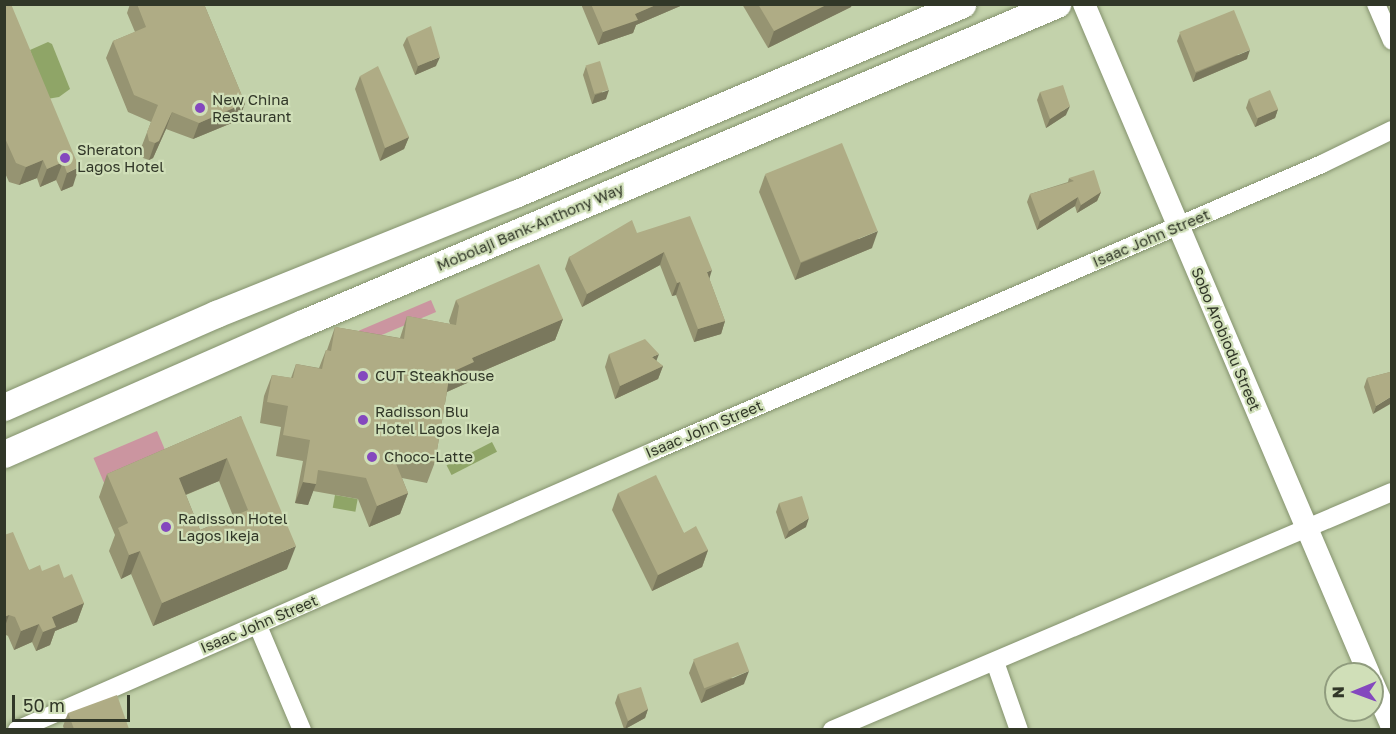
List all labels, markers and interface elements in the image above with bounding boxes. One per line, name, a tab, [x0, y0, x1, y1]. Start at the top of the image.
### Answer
place label: New China Restaurant	[212, 90, 291, 125]
marker: New China Restaurant	[193, 101, 207, 115]
place label: Sheraton Lagos Hotel	[77, 140, 164, 175]
marker: Sheraton Lagos Hotel	[58, 151, 72, 165]
street label: Mobolaji Bank-Anthony Way	[434, 179, 626, 275]
street label: Isaac John Street	[1090, 205, 1212, 271]
street label: Sobo Arobiodu Street	[1188, 265, 1264, 413]
place label: CUT Steakhouse	[375, 367, 494, 385]
marker: CUT Steakhouse	[356, 369, 370, 383]
street label: Isaac John Street	[643, 396, 765, 462]
place label: Radisson Blu Hotel Lagos Ikeja	[375, 402, 500, 437]
marker: Radisson Blu Hotel Lagos Ikeja	[356, 413, 370, 427]
place label: Choco-Latte	[384, 448, 473, 466]
marker: Choco-Latte	[365, 450, 379, 464]
place label: Radisson Hotel Lagos Ikeja	[178, 509, 288, 544]
marker: Radisson Hotel Lagos Ikeja	[159, 520, 173, 534]
street label: Isaac John Street	[198, 591, 320, 657]
north arrow	[1324, 662, 1384, 722]
scale bar	[15, 683, 134, 721]
text: N	[1328, 686, 1348, 699]
text: 50 m	[23, 694, 65, 716]

